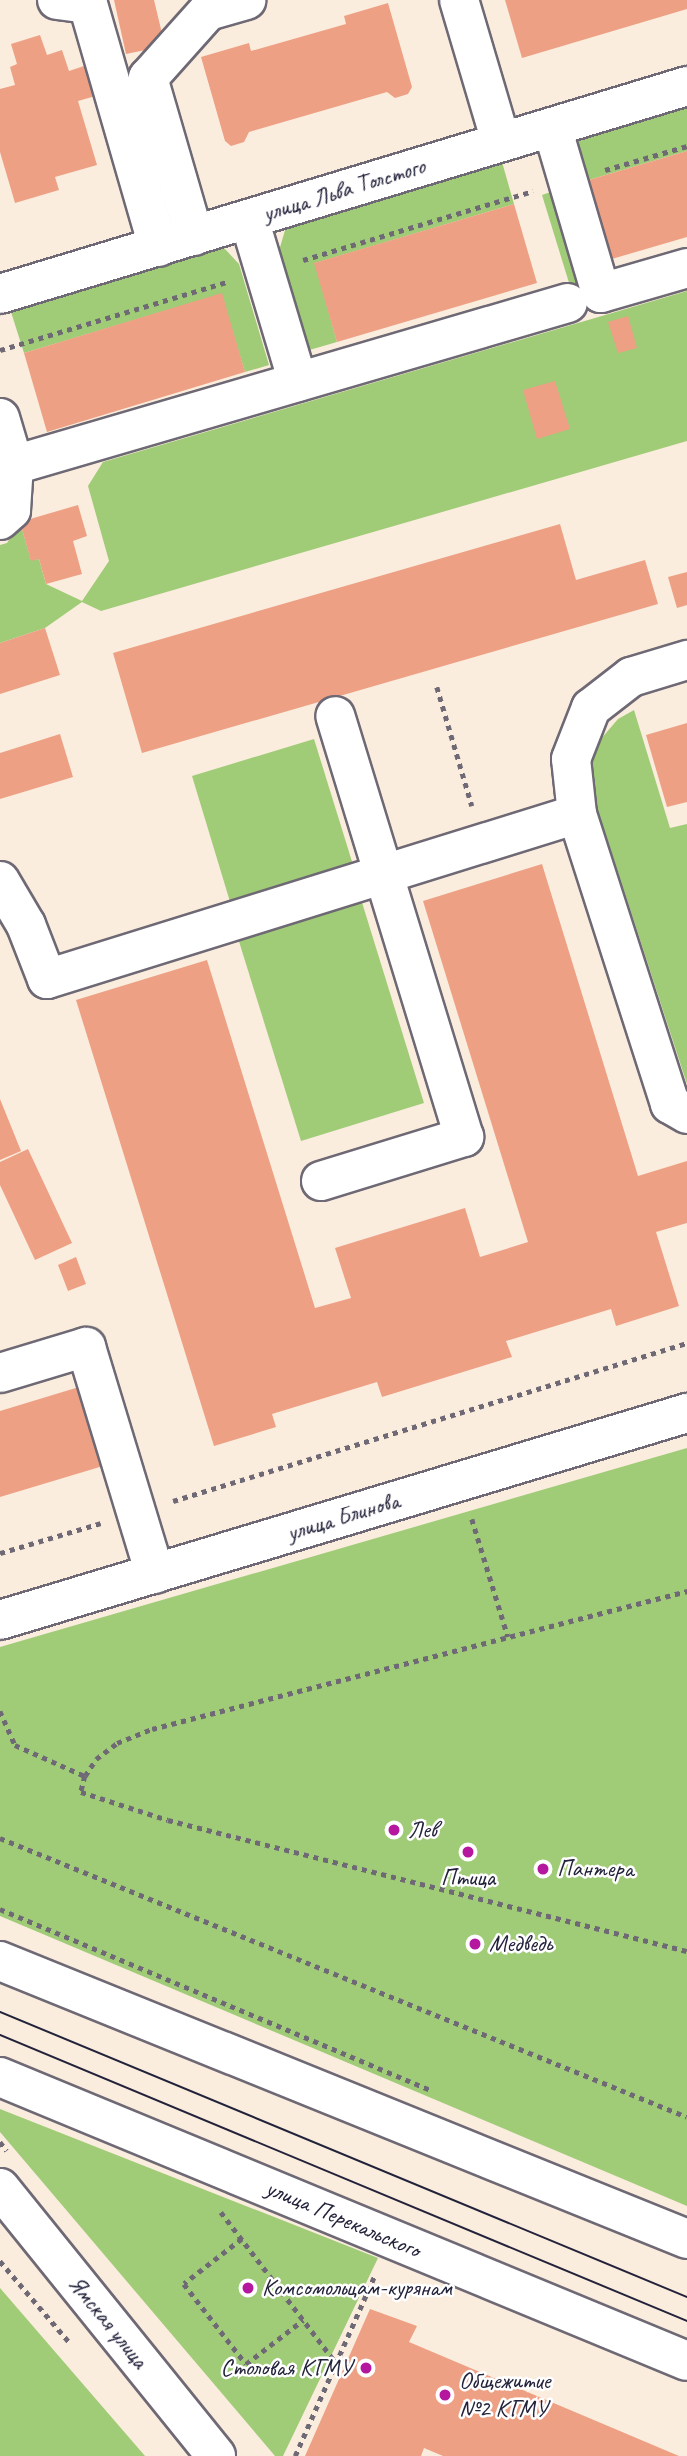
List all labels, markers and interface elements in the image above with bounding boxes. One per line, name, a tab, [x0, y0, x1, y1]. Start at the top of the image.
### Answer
street label: улица Льва Толстого	[260, 152, 428, 228]
street label: улица Блинова	[283, 1486, 403, 1548]
place label: Лев	[408, 1816, 437, 1844]
marker: Лев	[386, 1822, 402, 1838]
marker: Птица	[460, 1844, 476, 1860]
place label: Пантера	[557, 1855, 633, 1883]
marker: Пантера	[535, 1861, 551, 1877]
place label: Птица	[441, 1864, 495, 1892]
place label: Медведь	[489, 1930, 552, 1958]
marker: Медведь	[467, 1936, 483, 1952]
street label: улица Перекальского	[261, 2173, 425, 2265]
street label: Ямская улица	[61, 2269, 155, 2375]
place label: Комсомольцам-курянам	[262, 2274, 452, 2302]
marker: Комсомольцам-курянам	[240, 2280, 256, 2296]
place label: Столовая КГМУ	[221, 2354, 352, 2382]
marker: Столовая КГМУ	[358, 2360, 374, 2376]
place label: Общежитие №2 КГМУ	[459, 2367, 550, 2423]
marker: Общежитие №2 КГМУ	[437, 2387, 453, 2403]

